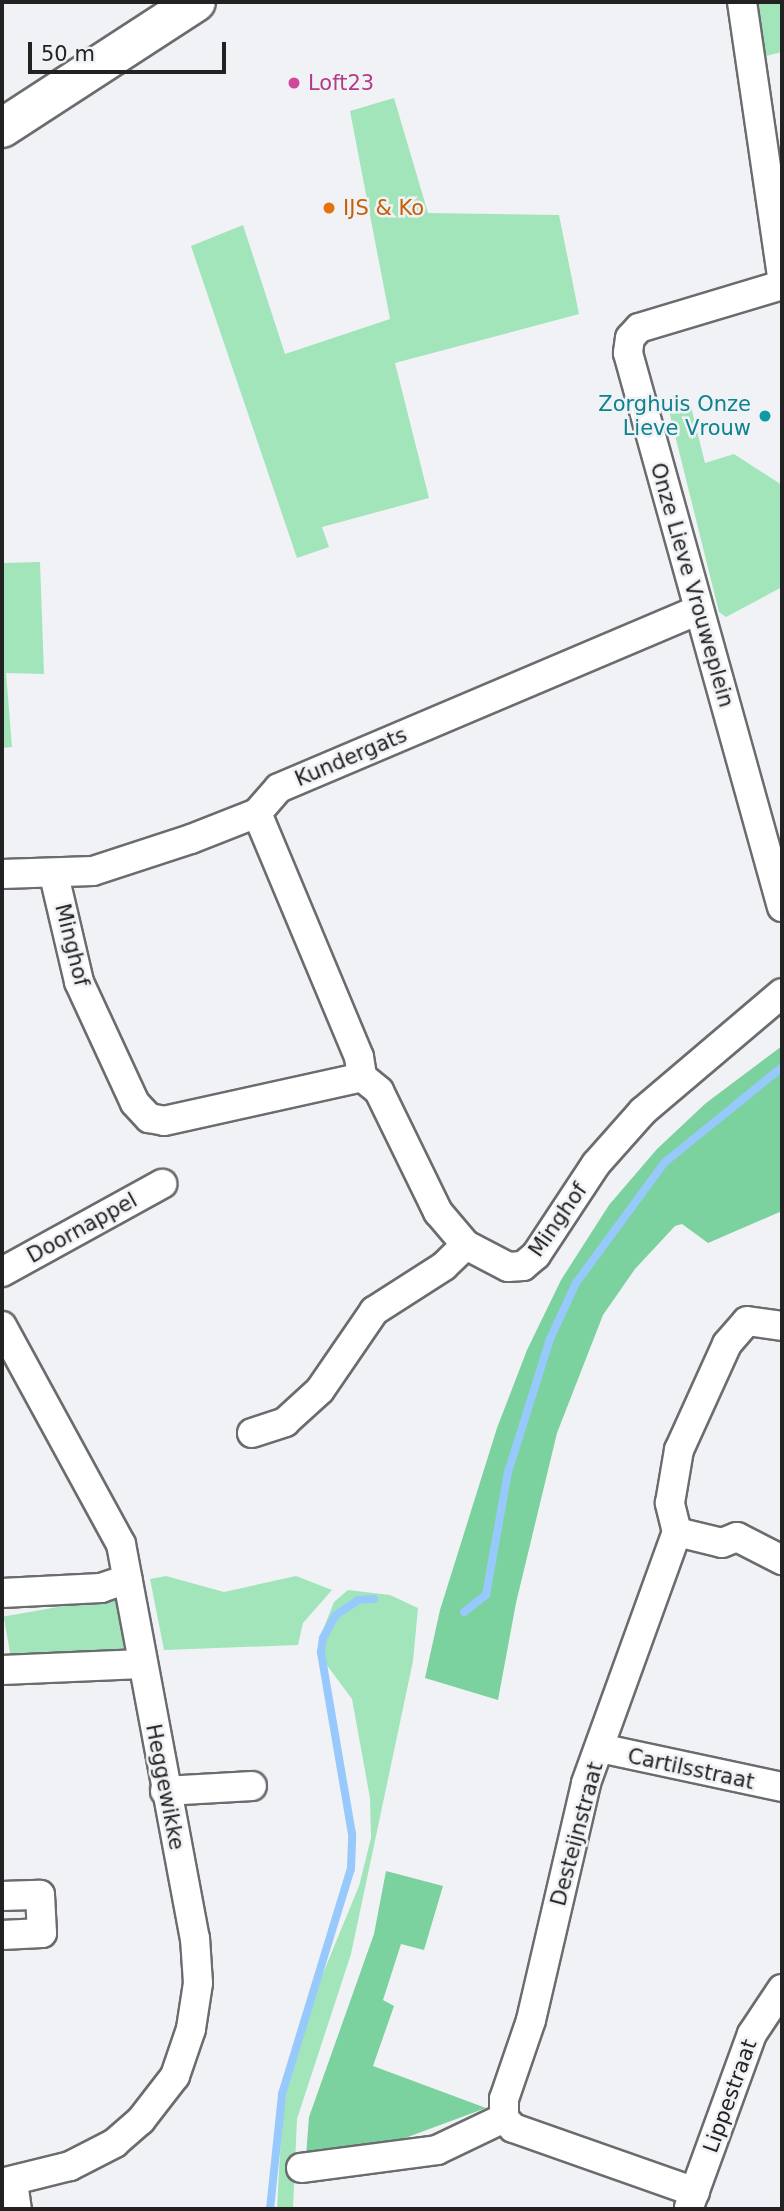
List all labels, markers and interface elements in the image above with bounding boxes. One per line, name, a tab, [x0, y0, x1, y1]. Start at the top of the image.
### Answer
scale bar	[32, 28, 229, 72]
text: 50 m	[41, 42, 95, 66]
place label: Loft23	[308, 70, 374, 96]
marker: Loft23	[286, 75, 302, 91]
place label: IJS & Ko	[343, 195, 424, 221]
marker: IJS & Ko	[321, 200, 337, 216]
place label: Zorghuis Onze Lieve Vrouw	[598, 391, 751, 441]
marker: Zorghuis Onze Lieve Vrouw	[757, 408, 773, 424]
street label: Onze Lieve Vrouweplein	[645, 460, 739, 710]
street label: Kundergats	[291, 722, 411, 792]
street label: Minghof	[50, 901, 94, 989]
street label: Minghof	[524, 1178, 592, 1262]
street label: Doornappel	[23, 1187, 141, 1269]
street label: Heggewikke	[140, 1722, 190, 1852]
street label: Cartilsstraat	[625, 1743, 757, 1795]
street label: Desteijnstraat	[546, 1759, 608, 1909]
street label: Lippestraat	[698, 2036, 762, 2156]

